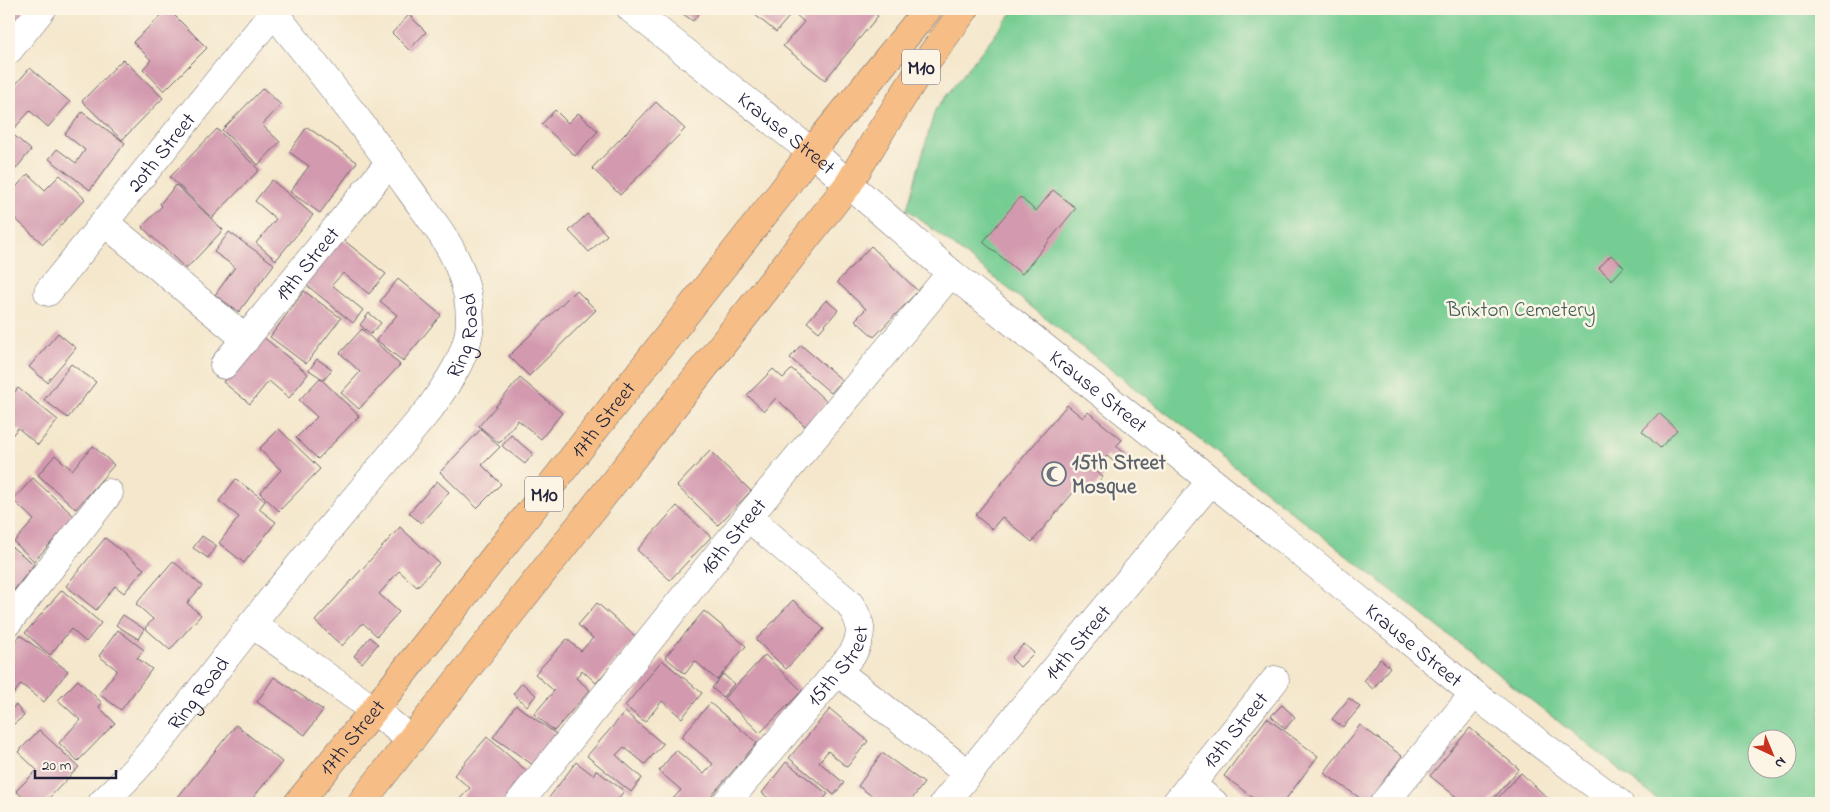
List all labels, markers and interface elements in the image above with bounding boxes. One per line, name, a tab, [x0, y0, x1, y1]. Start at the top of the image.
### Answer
road number: M10	[902, 50, 940, 84]
street label: Krause Street	[730, 86, 841, 183]
street label: 20th Street	[121, 107, 204, 199]
street label: 19th Street	[269, 221, 348, 309]
street label: Ring Road	[440, 291, 487, 385]
park label: Brixton Cemetery	[1446, 296, 1595, 328]
street label: Krause Street	[1042, 344, 1153, 441]
street label: 17th Street	[564, 376, 644, 465]
place label: 15th Street Mosque	[1072, 449, 1167, 503]
mosque icon: 15th Street Mosque	[1041, 461, 1067, 487]
road number: M10	[525, 476, 563, 512]
street label: 16th Street	[694, 492, 775, 582]
street label: Krause Street	[1358, 597, 1468, 696]
street label: 14th Street	[1038, 599, 1119, 688]
street label: 15th Street	[801, 625, 877, 714]
street label: Ring Road	[161, 651, 238, 738]
street label: 13th Street	[1196, 686, 1277, 776]
street label: 17th Street	[313, 694, 394, 783]
north arrow	[1748, 730, 1798, 780]
scale bar	[35, 747, 116, 779]
text: N	[1769, 751, 1791, 773]
text: 20 m	[42, 755, 72, 777]

